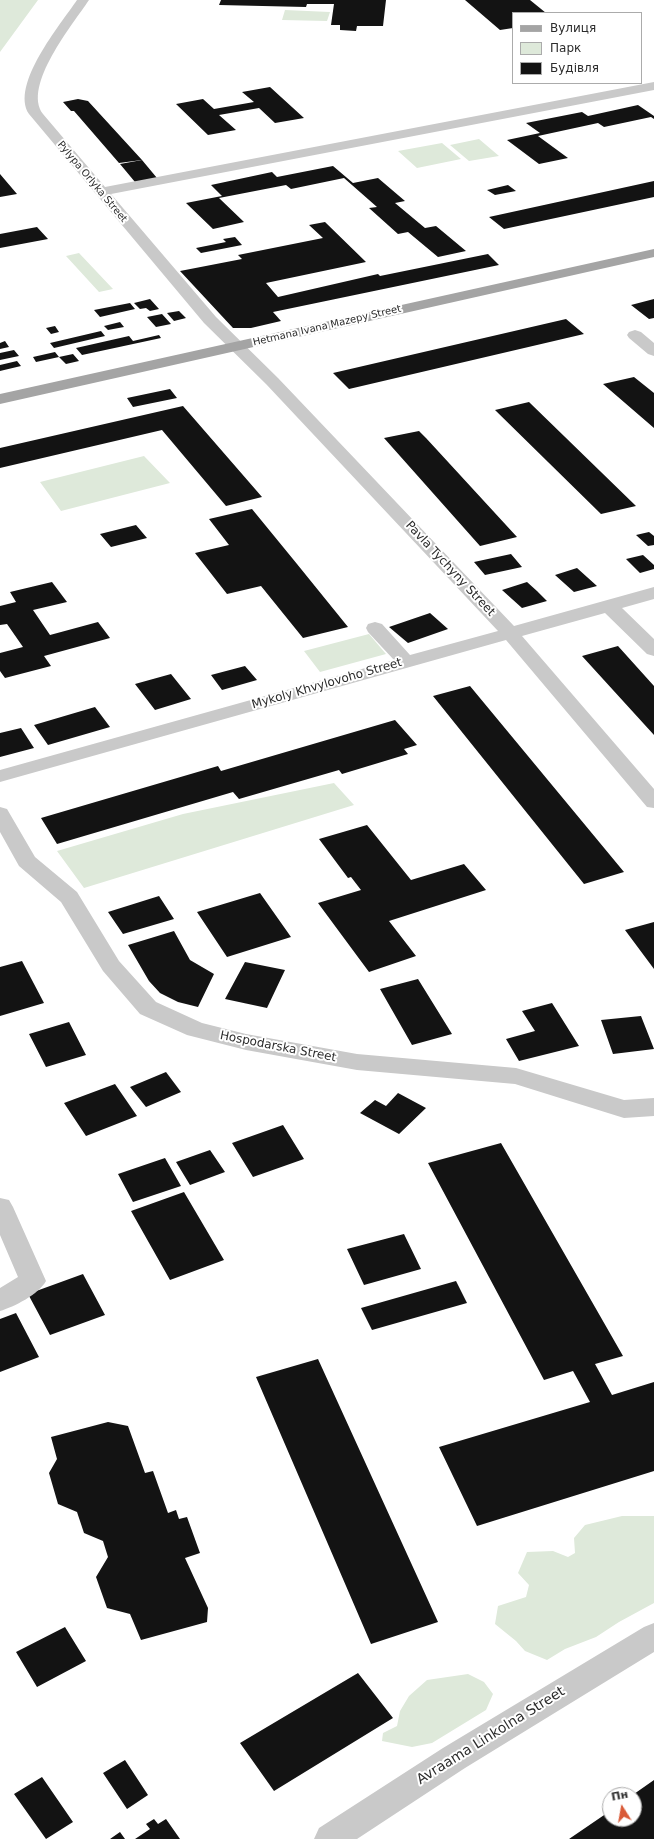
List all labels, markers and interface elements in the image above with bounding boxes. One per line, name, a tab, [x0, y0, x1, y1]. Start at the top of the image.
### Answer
legend	[512, 12, 642, 84]
text: Вулиця	[550, 21, 596, 35]
text: Парк	[550, 41, 581, 55]
text: Будівля	[550, 61, 599, 75]
street label: Pylypa Orlyka Street	[55, 139, 129, 225]
street label: Hetmana Ivana Mazepy Street	[252, 303, 402, 349]
street label: Pavla Tychyny Street	[402, 519, 498, 619]
street label: Mykoly Khvylovoho Street	[250, 656, 404, 712]
street label: Hospodarska Street	[219, 1029, 337, 1065]
street label: Avraama Linkolna Street	[414, 1683, 568, 1789]
north arrow	[602, 1787, 642, 1827]
text: Пн	[610, 1788, 629, 1804]

